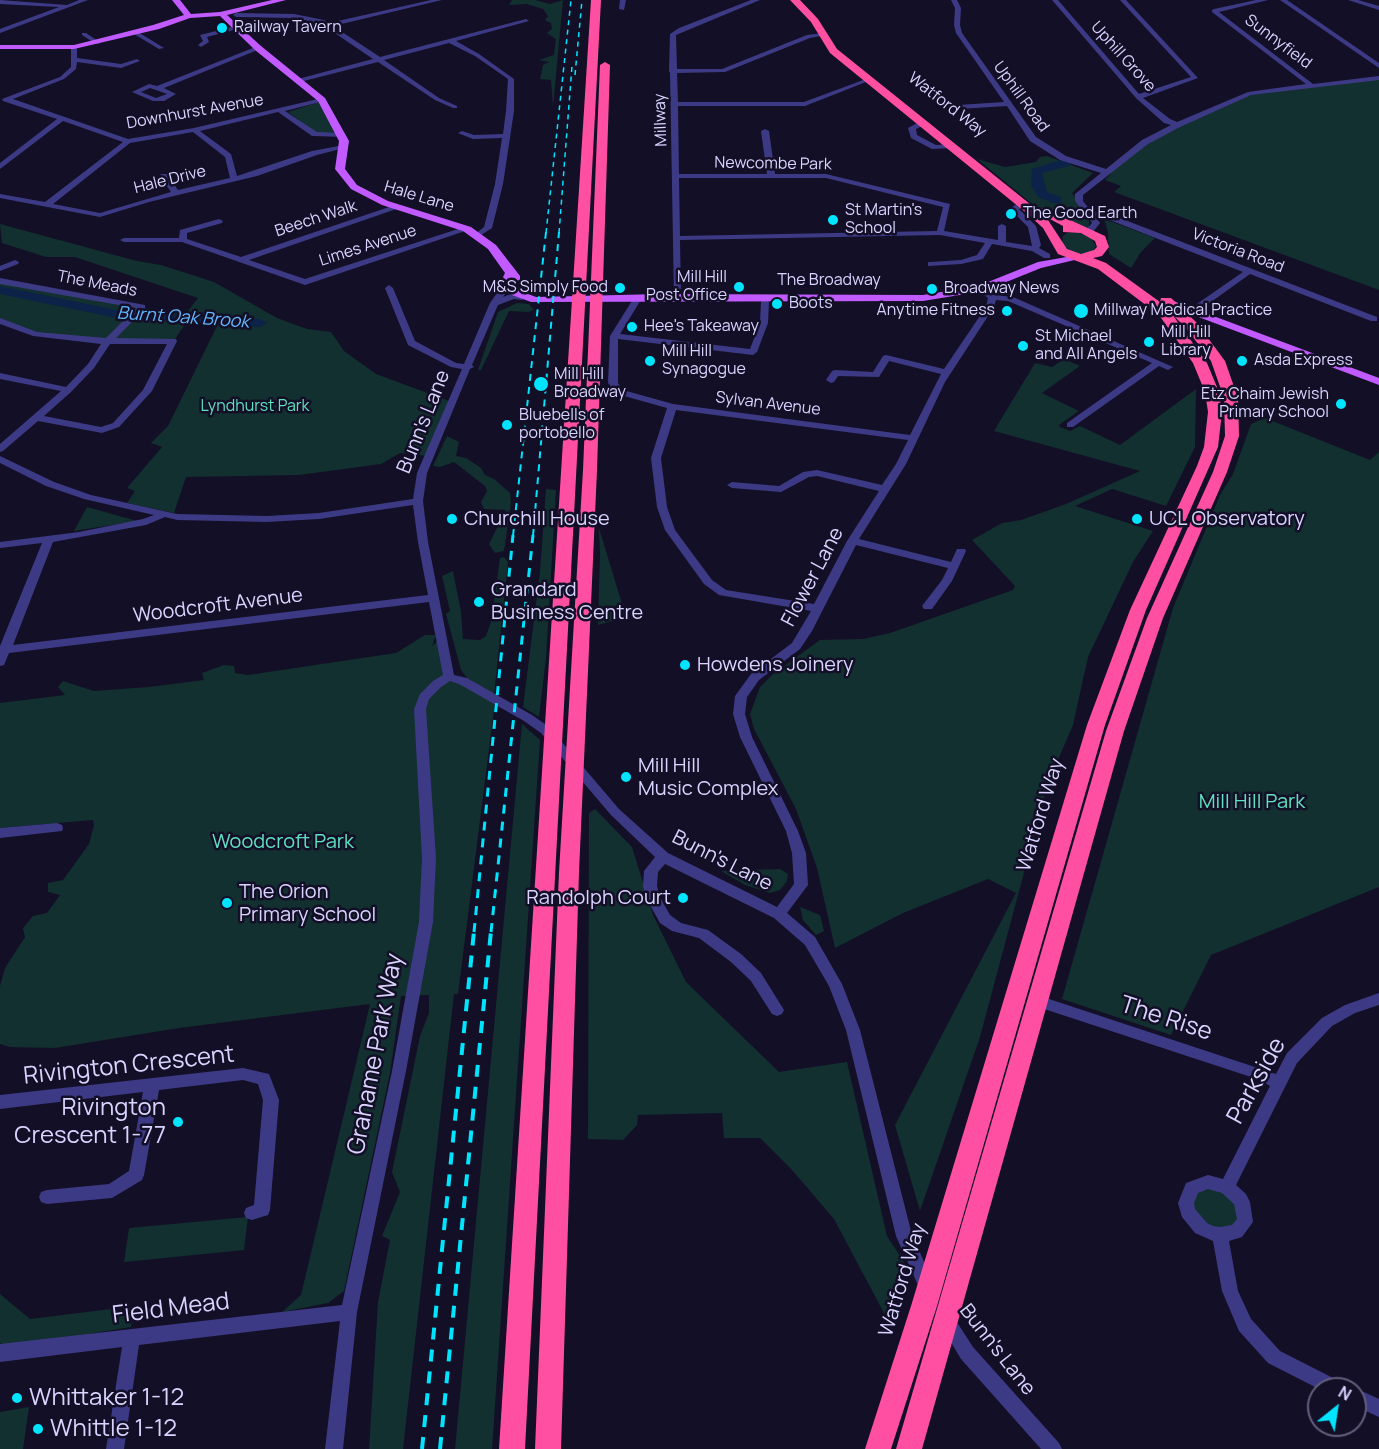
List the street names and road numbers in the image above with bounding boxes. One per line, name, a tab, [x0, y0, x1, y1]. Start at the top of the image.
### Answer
street label: Sunnyfield	[1241, 11, 1315, 73]
street label: Uphill Grove	[1086, 18, 1160, 96]
street label: Uphill Road	[989, 58, 1053, 136]
street label: Watford Way	[904, 69, 990, 141]
street label: Downhurst Avenue	[125, 90, 265, 134]
street label: Millway	[650, 93, 672, 147]
street label: Newcombe Park	[714, 153, 832, 175]
street label: Hale Drive	[132, 162, 208, 198]
street label: Hale Lane	[382, 177, 456, 217]
street label: Beech Walk	[273, 197, 359, 241]
street label: Limes Avenue	[317, 221, 419, 271]
street label: Victoria Road	[1189, 225, 1287, 277]
street label: The Meads	[55, 267, 139, 301]
street label: The Broadway	[777, 271, 881, 291]
street label: Bunn's Lane	[392, 367, 456, 477]
street label: Sylvan Avenue	[714, 388, 822, 420]
street label: Flower Lane	[777, 523, 849, 631]
street label: Woodcroft Avenue	[132, 584, 304, 628]
street label: Watford Way	[1012, 755, 1070, 875]
street label: Bunn's Lane	[668, 826, 776, 896]
street label: Grahame Park Way	[342, 951, 410, 1157]
street label: The Rise	[1116, 991, 1216, 1047]
street label: Parkside	[1222, 1033, 1292, 1129]
street label: Rivington Crescent	[22, 1041, 236, 1091]
street label: Watford Way	[874, 1220, 932, 1340]
street label: Field Mead	[111, 1288, 231, 1330]
street label: Bunn's Lane	[954, 1300, 1040, 1400]

